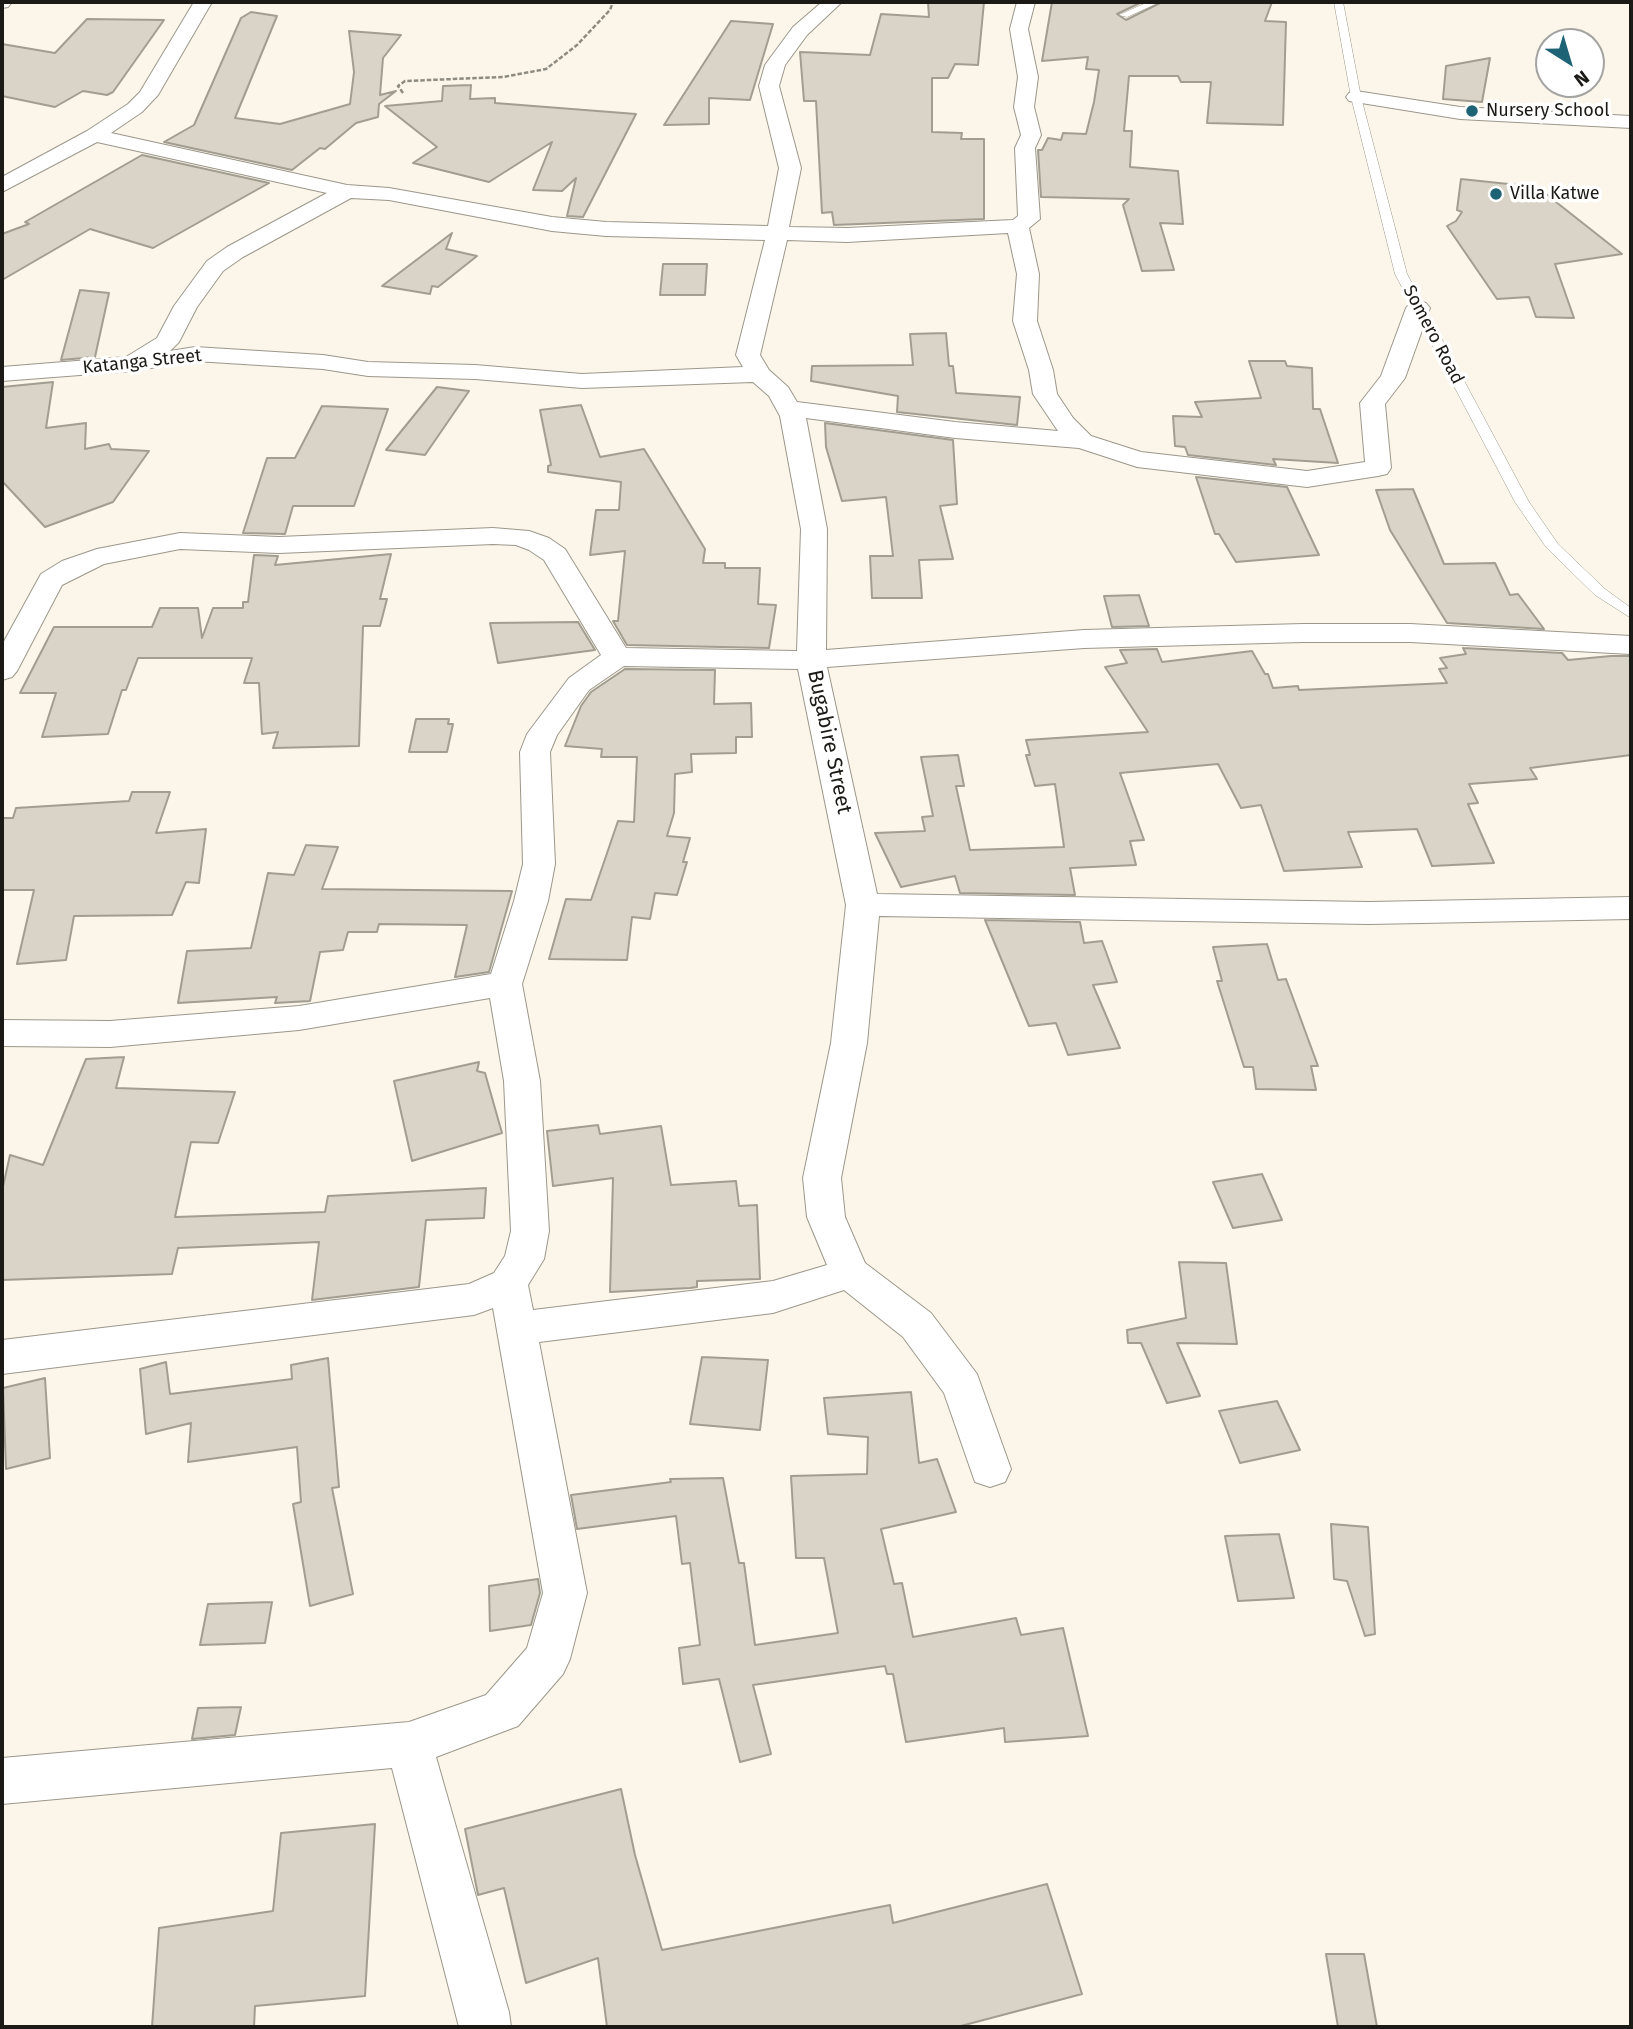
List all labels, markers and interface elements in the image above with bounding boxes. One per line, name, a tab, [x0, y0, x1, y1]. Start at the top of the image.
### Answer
north arrow	[1535, 28, 1605, 98]
text: N	[1570, 66, 1594, 92]
place label: Nursery School	[1486, 100, 1609, 122]
marker: Nursery School	[1464, 103, 1480, 119]
place label: Villa Katwe	[1510, 183, 1600, 205]
marker: Villa Katwe	[1488, 186, 1504, 202]
street label: Somero Road	[1398, 282, 1468, 388]
street label: Katanga Street	[82, 345, 202, 379]
street label: Bugabire Street	[801, 668, 857, 816]

